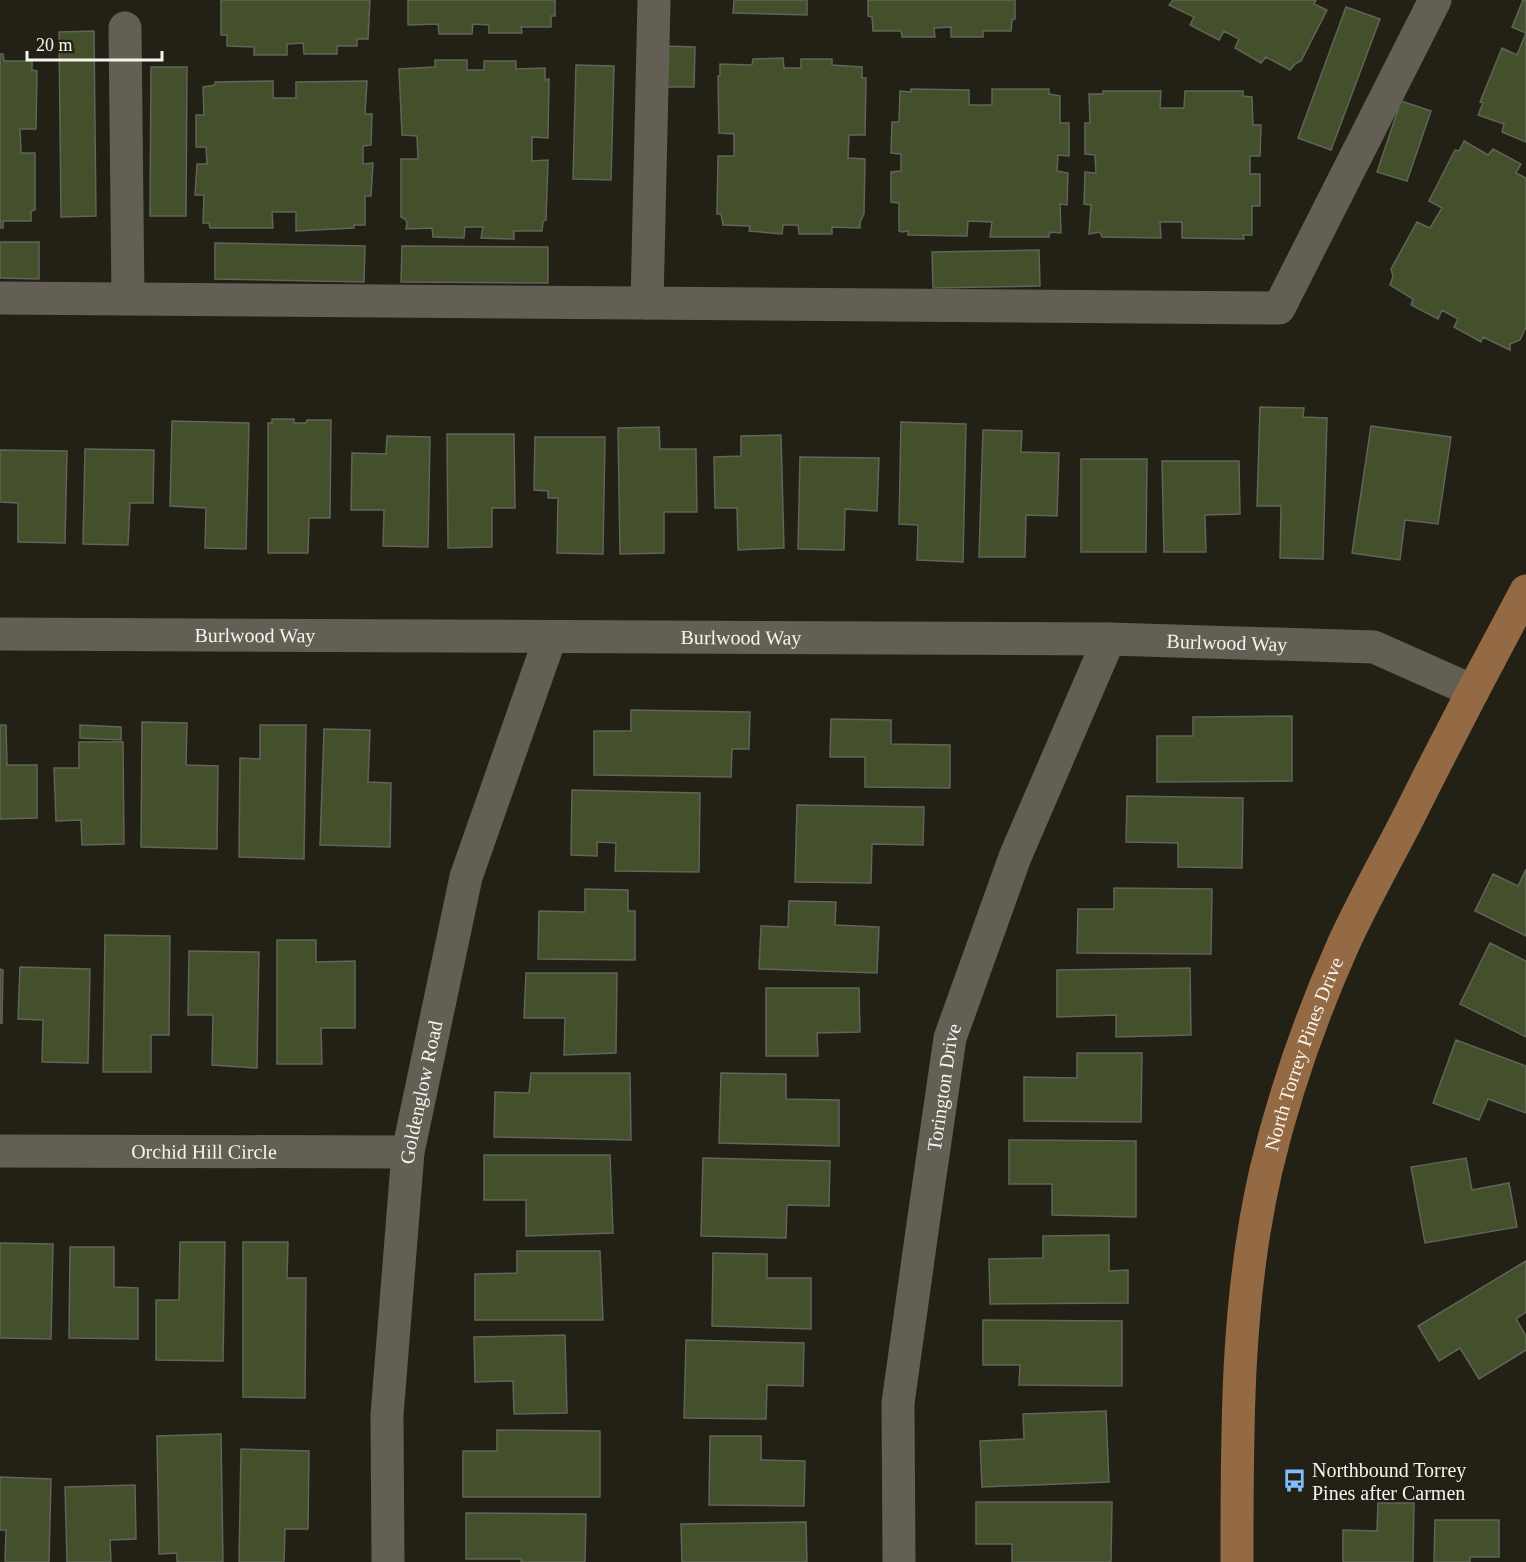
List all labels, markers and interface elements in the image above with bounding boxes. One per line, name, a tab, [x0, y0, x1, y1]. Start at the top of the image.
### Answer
scale bar	[27, 24, 162, 62]
text: 20 m	[36, 35, 73, 55]
street label: Burlwood Way	[195, 624, 315, 647]
street label: Burlwood Way	[681, 626, 801, 650]
street label: Burlwood Way	[1166, 630, 1288, 656]
street label: North Torrey Pines Drive	[1260, 954, 1347, 1153]
street label: Goldenglow Road	[396, 1018, 446, 1165]
street label: Torington Drive	[923, 1020, 965, 1153]
street label: Orchid Hill Circle	[131, 1140, 277, 1163]
place label: Northbound Torrey Pines after Carmen	[1312, 1459, 1466, 1504]
bus stop icon: Northbound Torrey Pines after Carmen	[1281, 1468, 1307, 1494]

